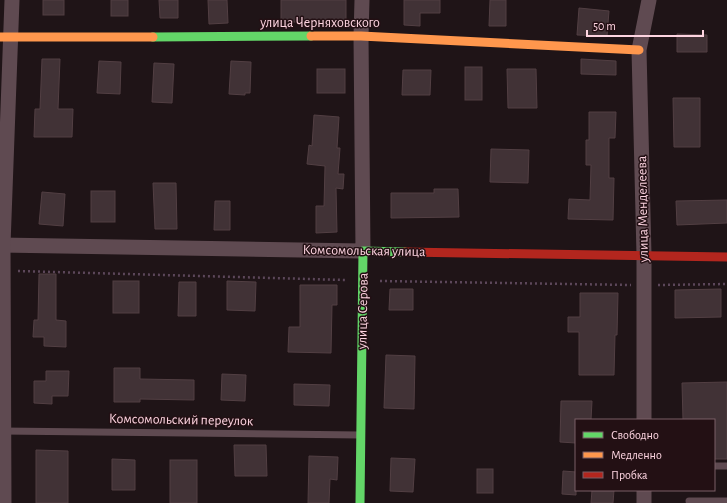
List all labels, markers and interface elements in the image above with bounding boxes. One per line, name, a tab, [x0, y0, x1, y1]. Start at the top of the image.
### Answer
scale bar	[587, 12, 703, 38]
street label: улица Черняховского	[259, 16, 380, 30]
text: 50 m	[593, 20, 616, 32]
street label: улица Менделеева	[635, 155, 651, 263]
street label: Комсомольская улица	[302, 243, 426, 259]
street label: улица Серова	[355, 272, 371, 350]
street label: Комсомольский переулок	[109, 412, 254, 428]
legend	[575, 419, 715, 491]
text: Свободно	[611, 429, 659, 441]
text: Медленно	[611, 449, 662, 461]
text: Пробка	[611, 469, 648, 481]

